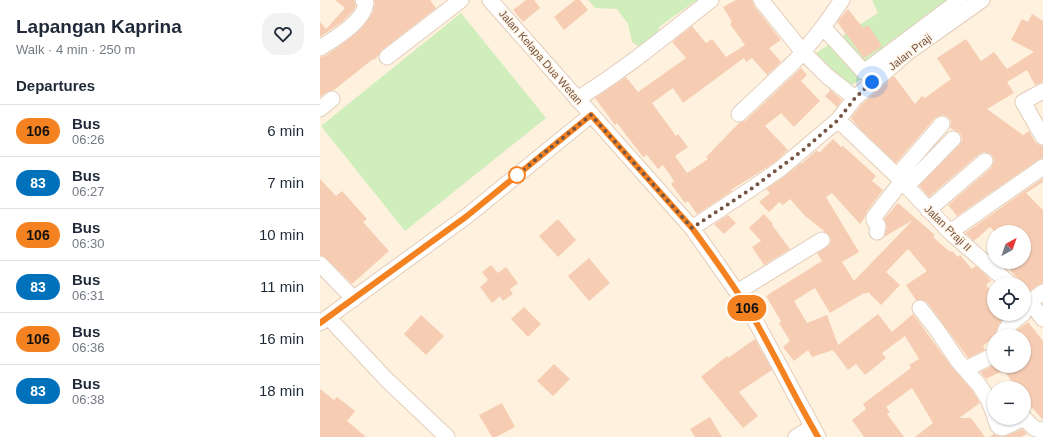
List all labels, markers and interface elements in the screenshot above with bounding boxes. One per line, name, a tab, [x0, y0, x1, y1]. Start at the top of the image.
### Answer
street label: Jalan Kelapa Dua Wetan	[497, 7, 585, 107]
button: heart	[262, 13, 304, 55]
text: Lapangan Kaprina	[16, 16, 182, 37]
street label: Jalan Praji	[886, 31, 934, 73]
text: Walk · 4 min · 250 m	[16, 42, 135, 57]
your location	[862, 72, 882, 92]
text: Departures	[16, 77, 95, 94]
text: Bus	[72, 115, 100, 132]
text: 6 min	[267, 122, 304, 139]
text: 106	[26, 123, 50, 139]
text: 06:26	[72, 132, 105, 147]
unlabelled marker	[508, 166, 526, 184]
text: Bus	[72, 167, 100, 184]
text: 7 min	[267, 174, 304, 191]
text: 83	[30, 175, 46, 191]
text: 06:27	[72, 184, 105, 199]
street label: Jalan Praji II	[922, 203, 974, 253]
text: Bus	[72, 219, 100, 236]
north arrow	[987, 225, 1031, 269]
map controls	[987, 225, 1031, 425]
text: 10 min	[259, 226, 304, 243]
text: 106	[26, 227, 50, 243]
text: 06:30	[72, 236, 105, 251]
text: Bus	[72, 271, 100, 288]
button: locate	[987, 277, 1031, 321]
text: 11 min	[260, 278, 304, 295]
text: 83	[30, 279, 46, 295]
text: 06:31	[72, 288, 105, 303]
line badge: 106	[724, 295, 770, 321]
text: 106	[735, 300, 759, 316]
text: Bus	[72, 323, 100, 340]
button: +	[987, 329, 1031, 373]
text: 16 min	[259, 330, 304, 347]
text: 106	[26, 331, 50, 347]
text: 06:36	[72, 340, 105, 355]
text: Bus	[72, 375, 100, 392]
button: −	[987, 381, 1031, 425]
text: 18 min	[259, 382, 304, 399]
text: 83	[30, 383, 46, 399]
text: 06:38	[72, 392, 105, 407]

